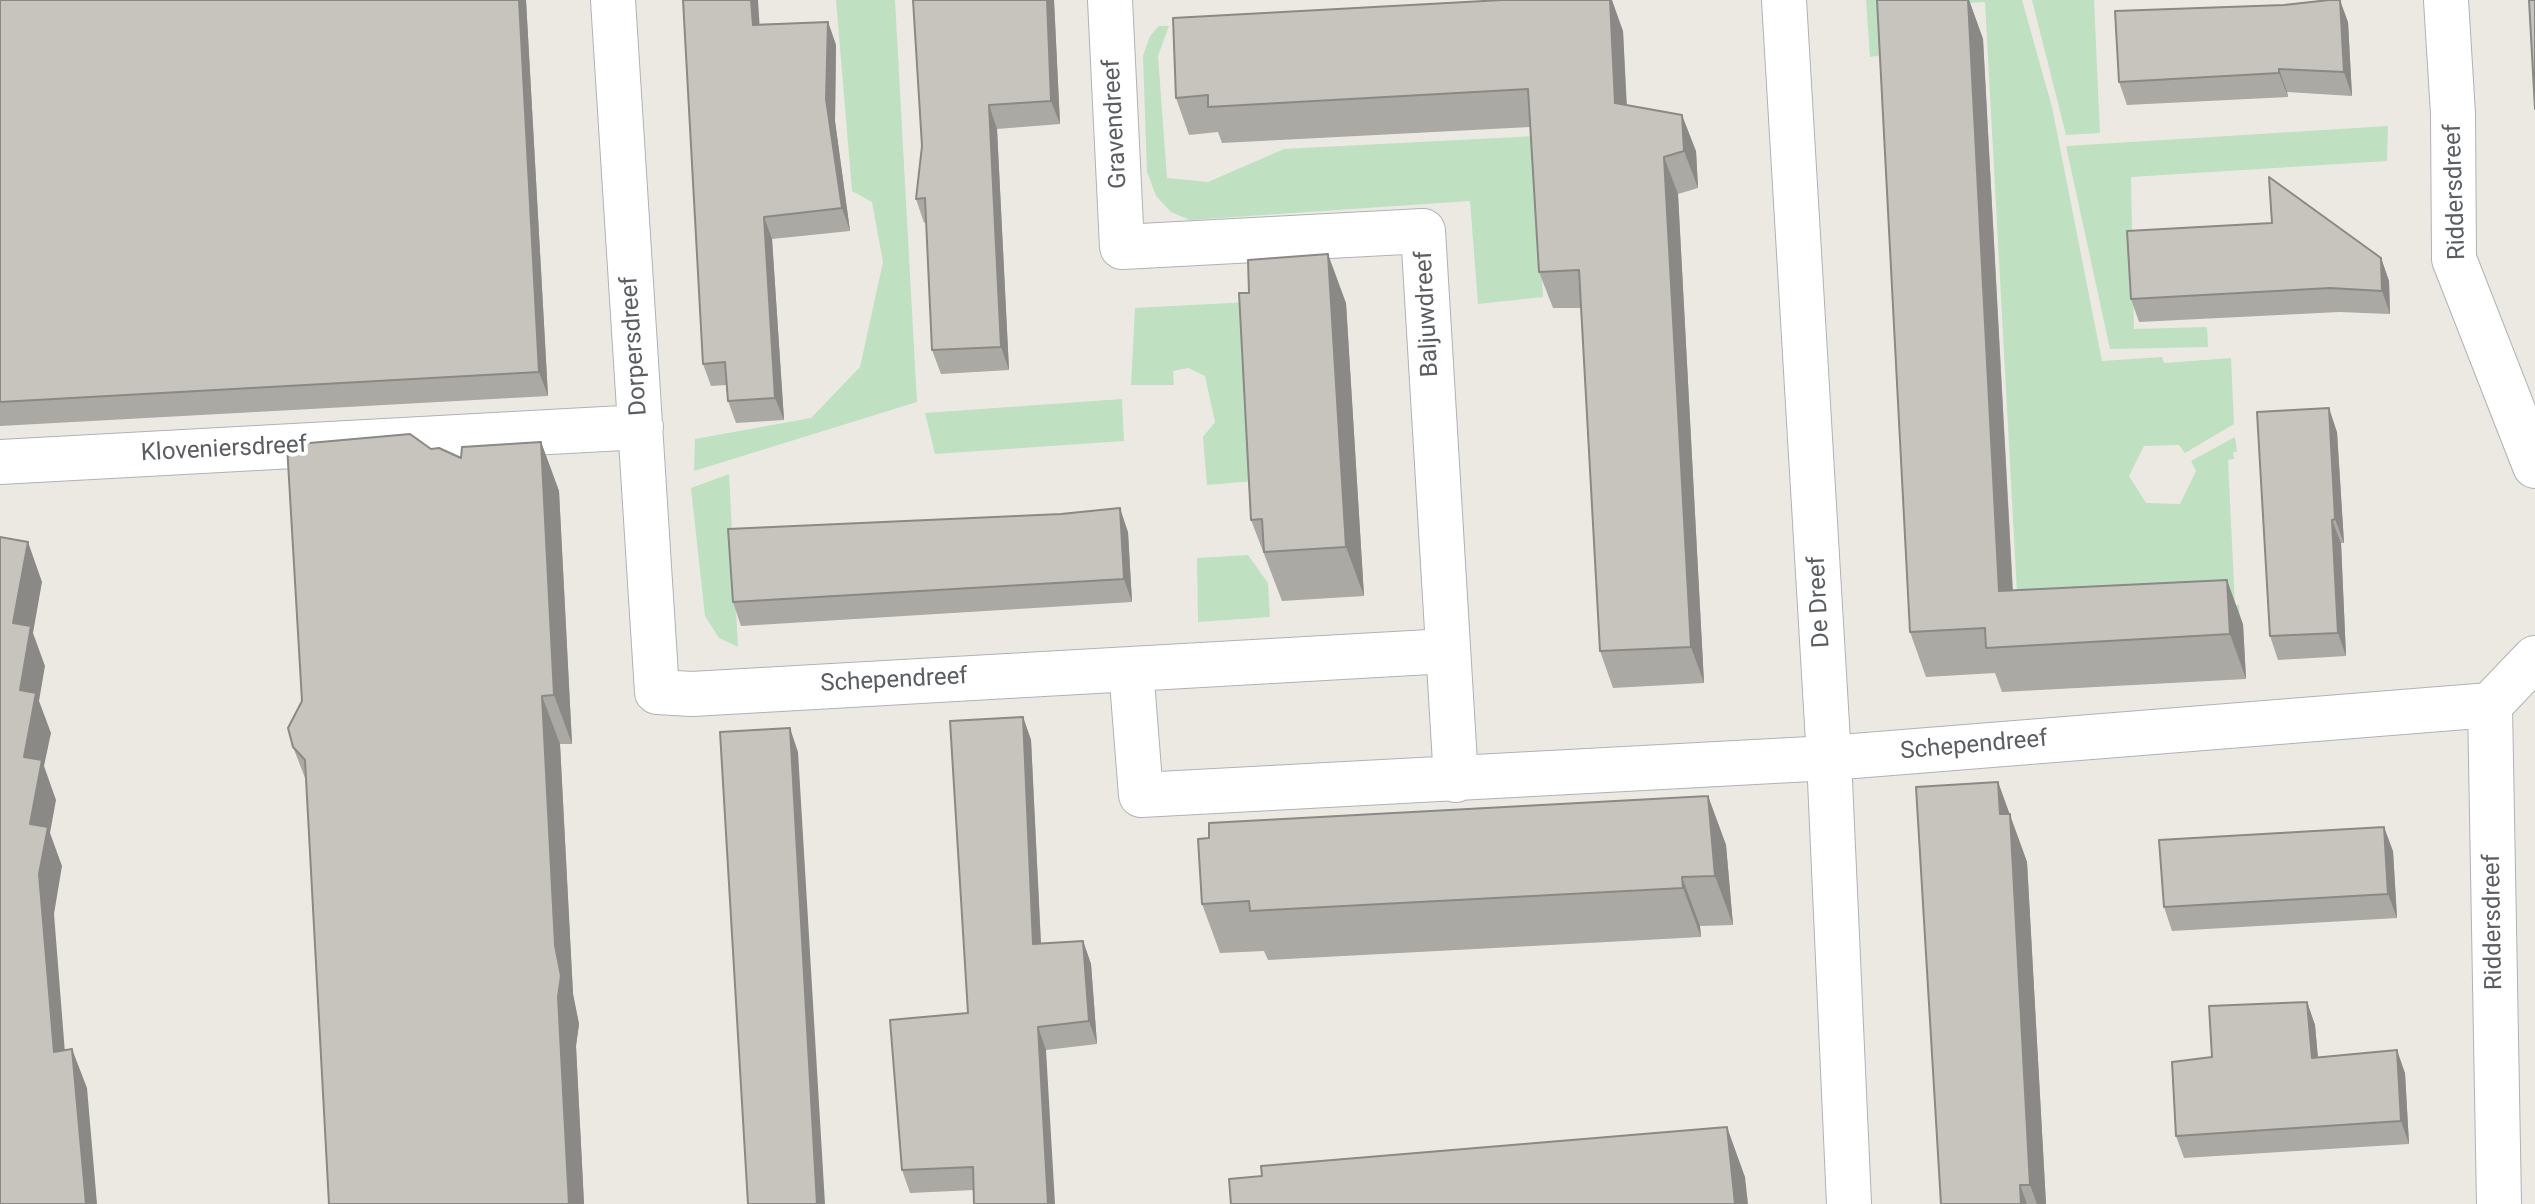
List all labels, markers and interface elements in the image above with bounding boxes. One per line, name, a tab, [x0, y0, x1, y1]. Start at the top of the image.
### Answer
street label: Gravendreef	[1098, 59, 1134, 189]
street label: Riddersdreef	[2439, 123, 2473, 261]
street label: Baljuwdreef	[1410, 250, 1446, 378]
street label: Dorpersdreef	[616, 275, 654, 417]
street label: Kloveniersdreef	[140, 431, 308, 469]
street label: De Dreef	[1803, 555, 1837, 649]
street label: Schependreef	[820, 663, 968, 699]
street label: Schependreef	[1899, 725, 2049, 767]
street label: Riddersdreef	[2478, 854, 2510, 990]

